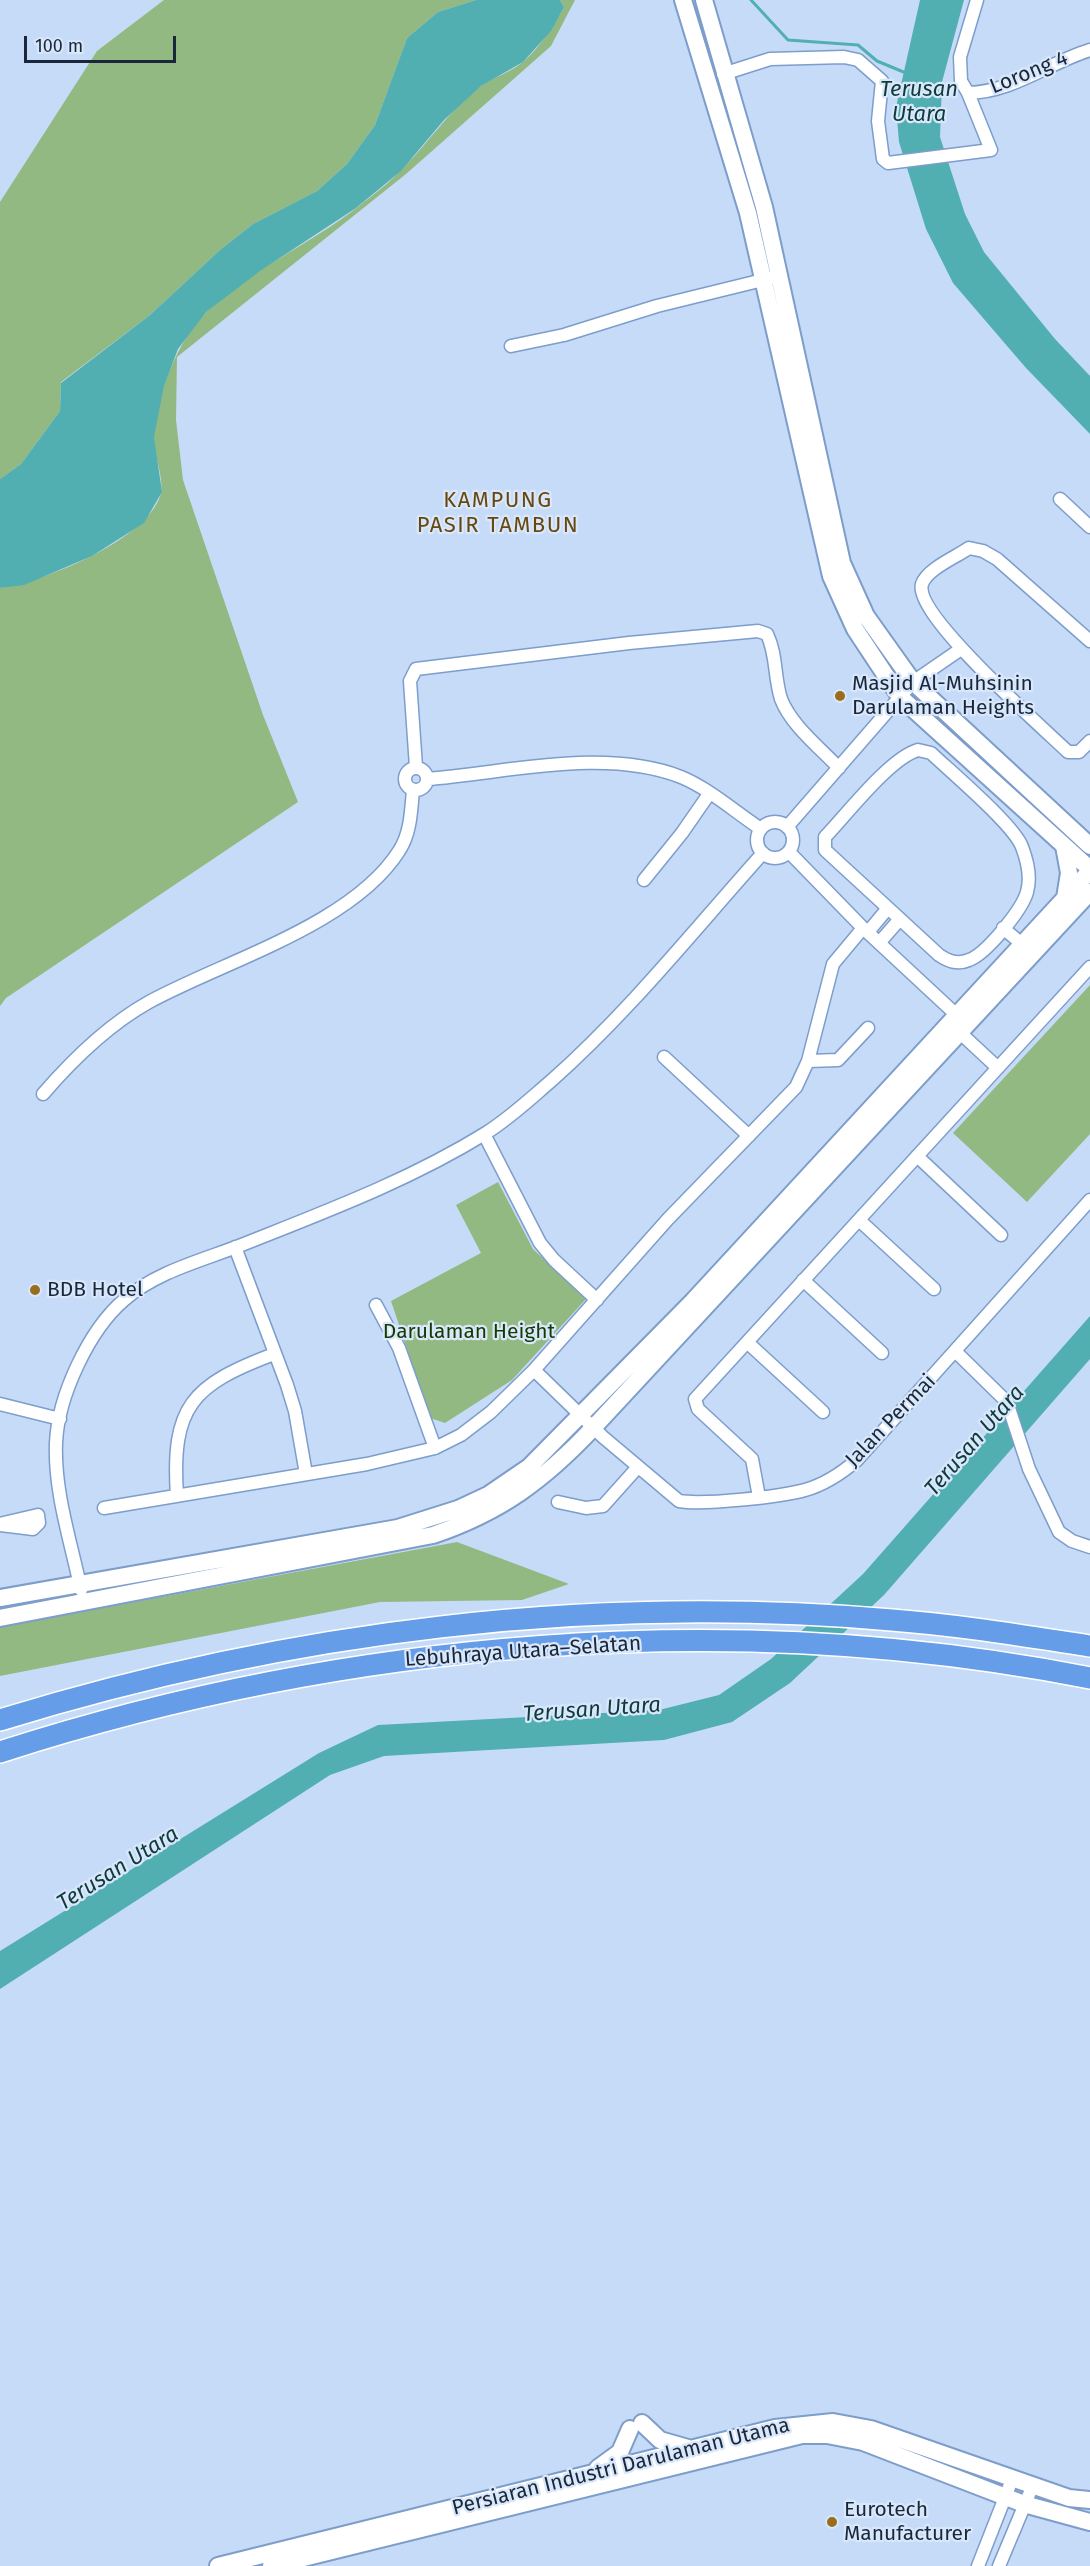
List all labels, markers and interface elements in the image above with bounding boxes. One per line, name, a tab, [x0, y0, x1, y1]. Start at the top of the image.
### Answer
scale bar	[27, 24, 178, 62]
text: 100 m	[35, 35, 83, 57]
street label: Lorong 4	[986, 46, 1072, 100]
water label: Terusan Utara	[880, 77, 958, 128]
district label: KAMPUNG PASIR TAMBUN	[417, 488, 579, 540]
place label: Masjid Al-Muhsinin Darulaman Heights	[852, 671, 1034, 721]
marker: Masjid Al-Muhsinin Darulaman Heights	[833, 689, 847, 703]
place label: BDB Hotel	[47, 1277, 143, 1303]
marker: BDB Hotel	[28, 1283, 42, 1297]
park label: Darulaman Height	[383, 1319, 555, 1345]
street label: Jalan Permai	[840, 1369, 942, 1473]
water label: Terusan Utara	[920, 1380, 1030, 1502]
street label: Lebuhraya Utara–Selatan	[404, 1631, 642, 1673]
water label: Terusan Utara	[522, 1692, 662, 1728]
water label: Terusan Utara	[52, 1821, 184, 1917]
street label: Persiaran Industri Darulaman Utama	[450, 2413, 792, 2521]
place label: Eurotech Manufacturer	[844, 2497, 971, 2547]
marker: Eurotech Manufacturer	[825, 2515, 839, 2529]

